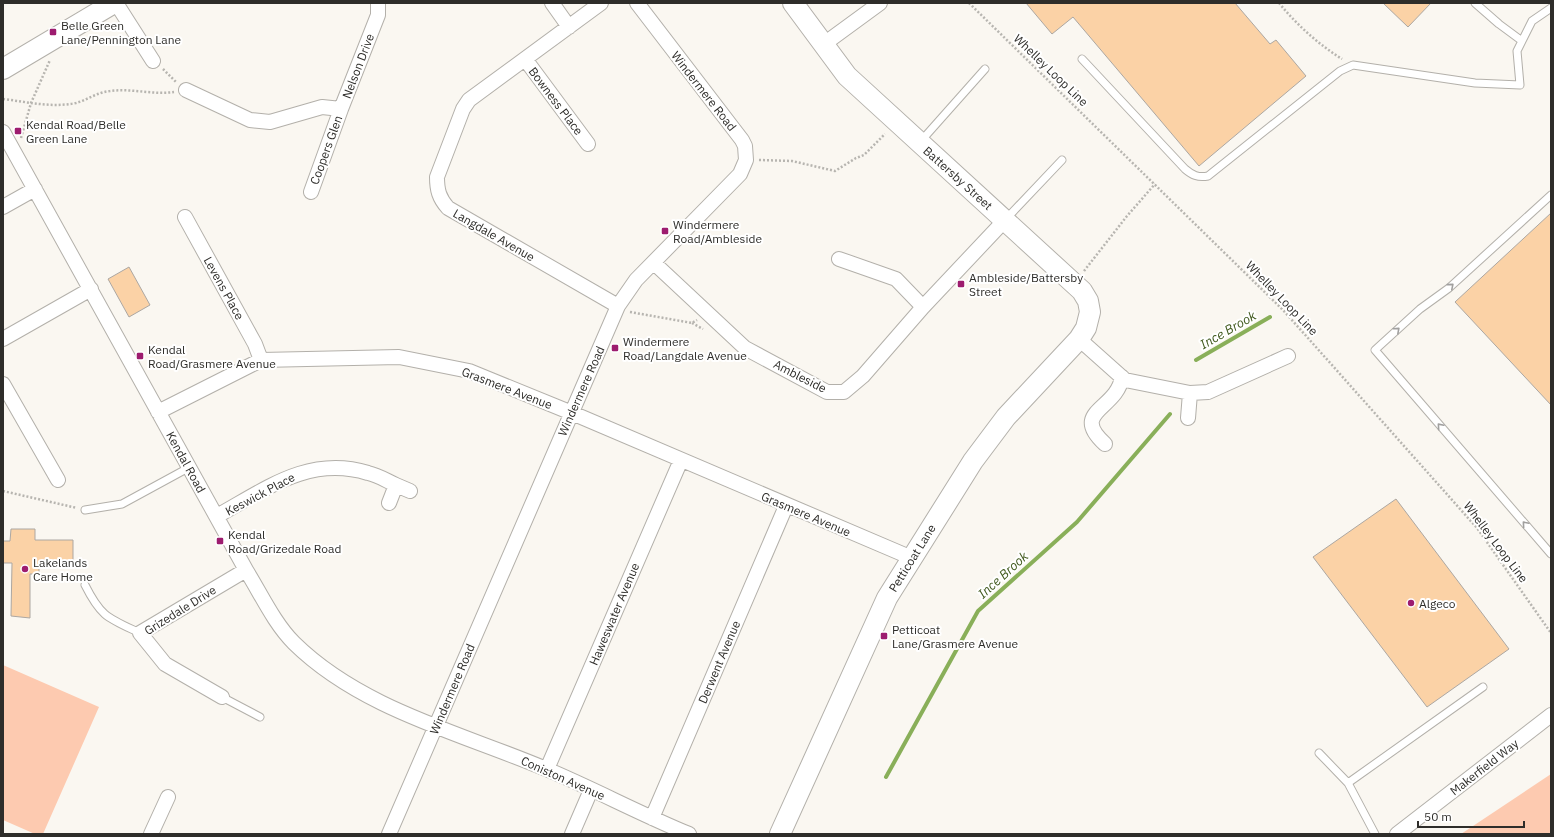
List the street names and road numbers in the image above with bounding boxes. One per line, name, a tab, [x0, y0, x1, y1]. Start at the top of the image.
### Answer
street label: Nelson Drive	[339, 31, 377, 101]
street label: Whelley Loop Line	[1011, 31, 1092, 110]
street label: Windermere Road	[668, 48, 740, 134]
street label: Bowness Place	[526, 64, 587, 138]
street label: Coopers Glen	[307, 113, 345, 187]
street label: Battersby Street	[920, 143, 996, 213]
street label: Langdale Avenue	[451, 206, 538, 265]
street label: Levens Place	[201, 254, 248, 323]
street label: Whelley Loop Line	[1243, 258, 1322, 339]
street label: Windermere Road	[554, 344, 608, 438]
street label: Ambleside	[771, 356, 829, 396]
street label: Grasmere Avenue	[460, 364, 555, 412]
street label: Kendal Road	[163, 429, 209, 495]
street label: Keswick Place	[223, 469, 298, 519]
street label: Grasmere Avenue	[759, 488, 853, 540]
street label: Whelley Loop Line	[1461, 499, 1532, 586]
street label: Petticoat Lane	[885, 521, 939, 595]
street label: Haweswater Avenue	[586, 560, 643, 668]
street label: Grizedale Drive	[141, 582, 219, 638]
street label: Derwent Avenue	[695, 618, 743, 706]
street label: Windermere Road	[426, 641, 478, 737]
street label: Makerfield Way	[1447, 736, 1521, 798]
street label: Coniston Avenue	[519, 753, 608, 803]

